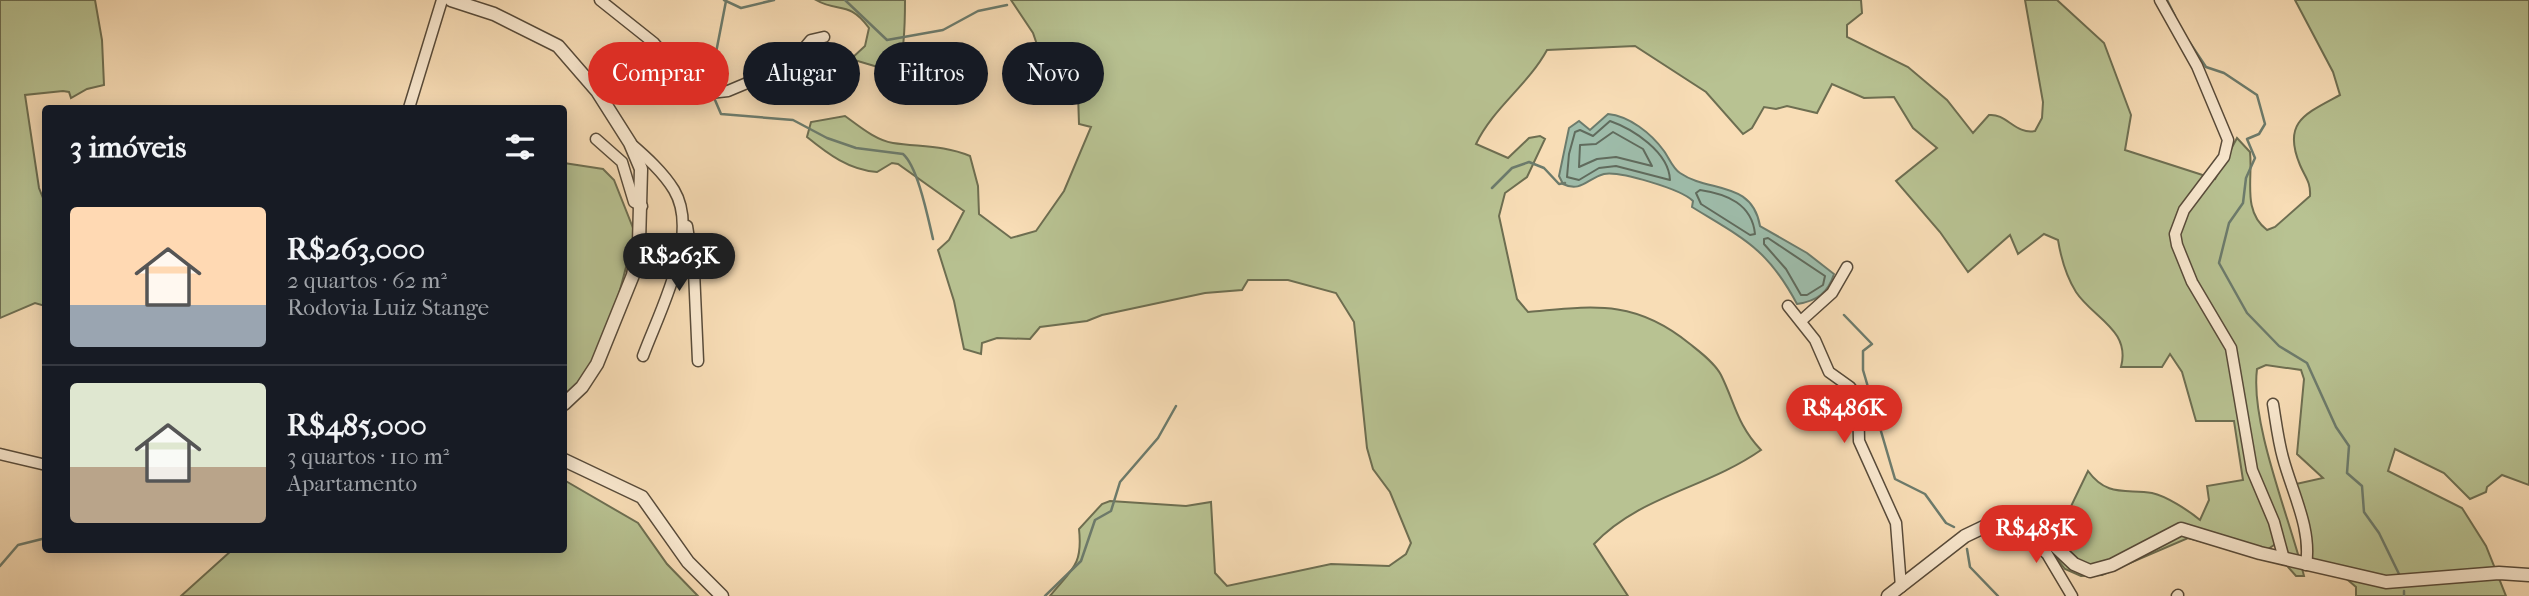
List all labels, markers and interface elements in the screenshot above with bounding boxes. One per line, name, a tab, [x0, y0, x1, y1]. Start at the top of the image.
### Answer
chip: Comprar	[588, 42, 729, 105]
chip: Alugar	[743, 42, 860, 105]
chip: Filtros	[874, 42, 988, 105]
chip: Novo	[1002, 42, 1104, 105]
icon: filters	[501, 128, 539, 166]
text: 3 imóveis	[70, 130, 186, 165]
text: R$263,000	[287, 232, 425, 267]
pin: R$263K	[622, 233, 736, 293]
icon: home	[126, 235, 210, 319]
text: R$263K	[639, 242, 719, 269]
text: 2 quartos · 62 m²	[287, 267, 447, 294]
text: Rodovia Luiz Stange	[287, 294, 489, 321]
pin: R$486K	[1787, 386, 1901, 445]
text: R$486K	[1802, 394, 1886, 421]
text: R$485,000	[287, 408, 427, 443]
icon: home	[126, 411, 210, 495]
text: 3 quartos · 110 m²	[287, 443, 449, 470]
text: Apartamento	[287, 470, 417, 497]
pin: R$485K	[1979, 505, 2093, 565]
text: R$485K	[1995, 514, 2077, 541]

